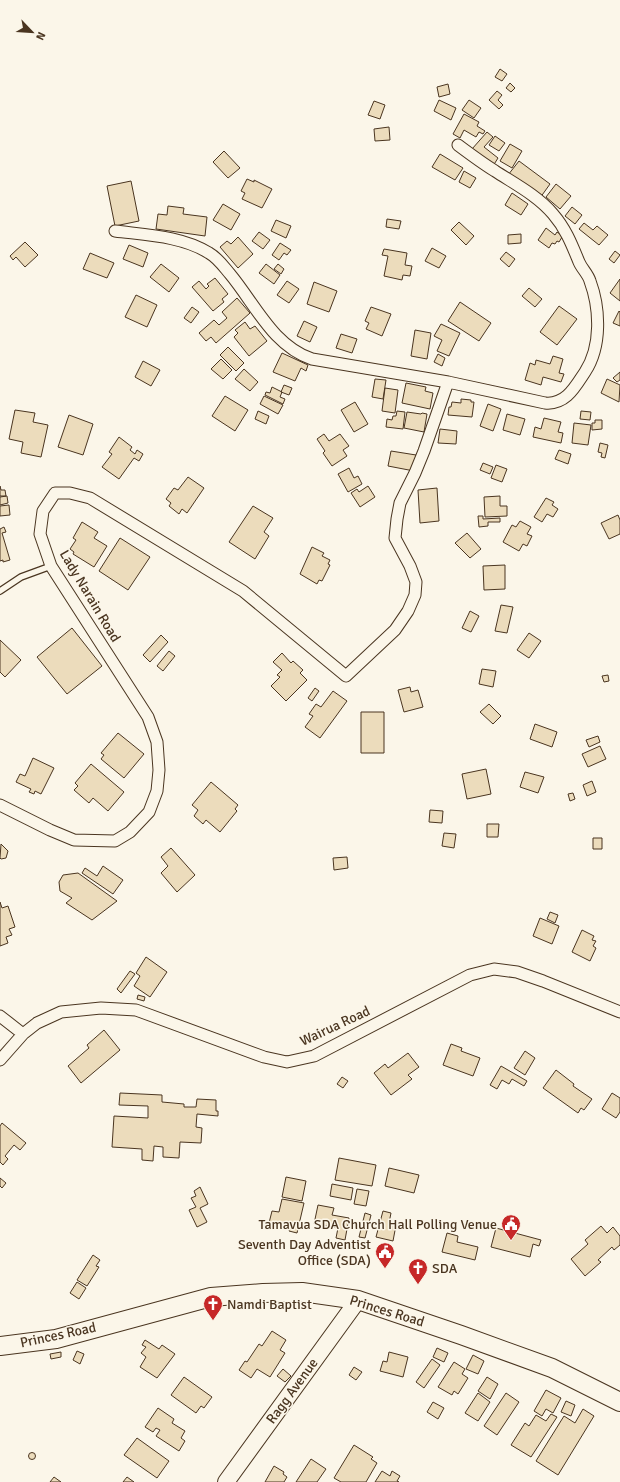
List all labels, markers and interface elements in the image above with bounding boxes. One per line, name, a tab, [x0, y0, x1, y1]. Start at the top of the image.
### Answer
north arrow	[12, 12, 52, 52]
text: N	[33, 30, 48, 42]
street label: Lady Narain Road	[56, 547, 124, 645]
street label: Wairua Road	[297, 1002, 373, 1050]
public building icon: Tamavua SDA Church Hall Polling Venue	[500, 1213, 522, 1241]
place label: Tamavua SDA Church Hall Polling Venue	[259, 1216, 497, 1233]
place label: Seventh Day Adventist Office (SDA)	[238, 1236, 371, 1269]
public building icon: Seventh Day Adventist Office (SDA)	[374, 1241, 396, 1269]
church icon: SDA	[407, 1257, 429, 1285]
place label: SDA	[432, 1260, 458, 1277]
street label: Princes Road	[348, 1292, 426, 1330]
church icon: Namdi Baptist	[202, 1293, 224, 1321]
place label: Namdi Baptist	[227, 1296, 312, 1313]
street label: Princes Road	[18, 1319, 98, 1351]
street label: Ragg Avenue	[262, 1355, 322, 1427]

